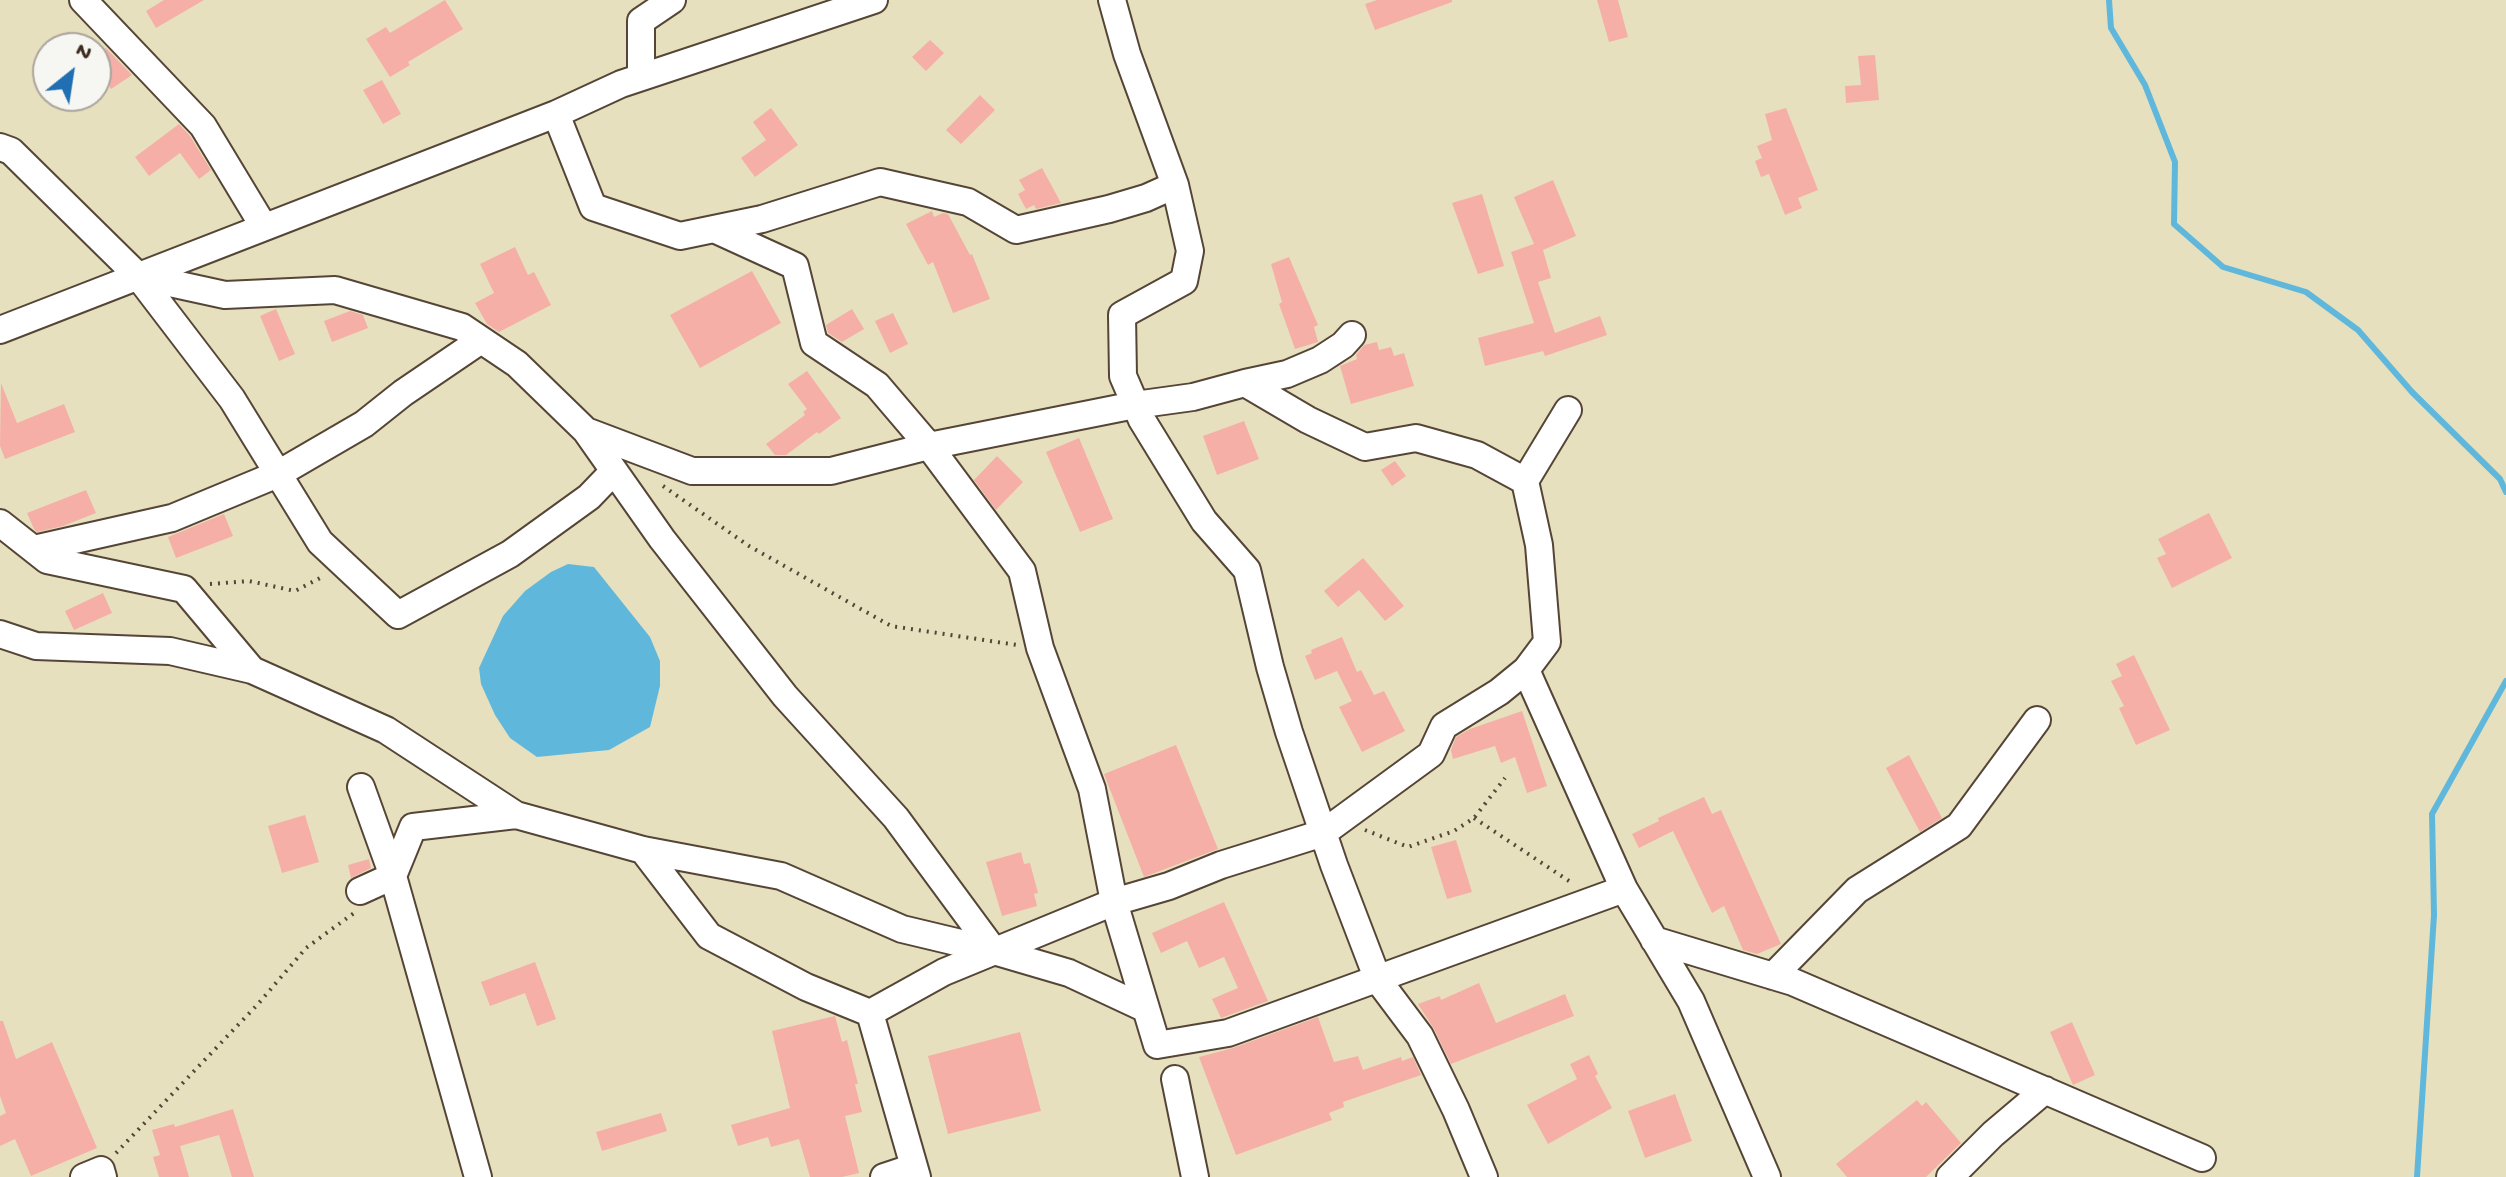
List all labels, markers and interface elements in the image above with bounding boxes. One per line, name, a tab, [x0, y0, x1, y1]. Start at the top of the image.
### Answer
north arrow	[32, 32, 112, 112]
text: N	[70, 38, 96, 68]

